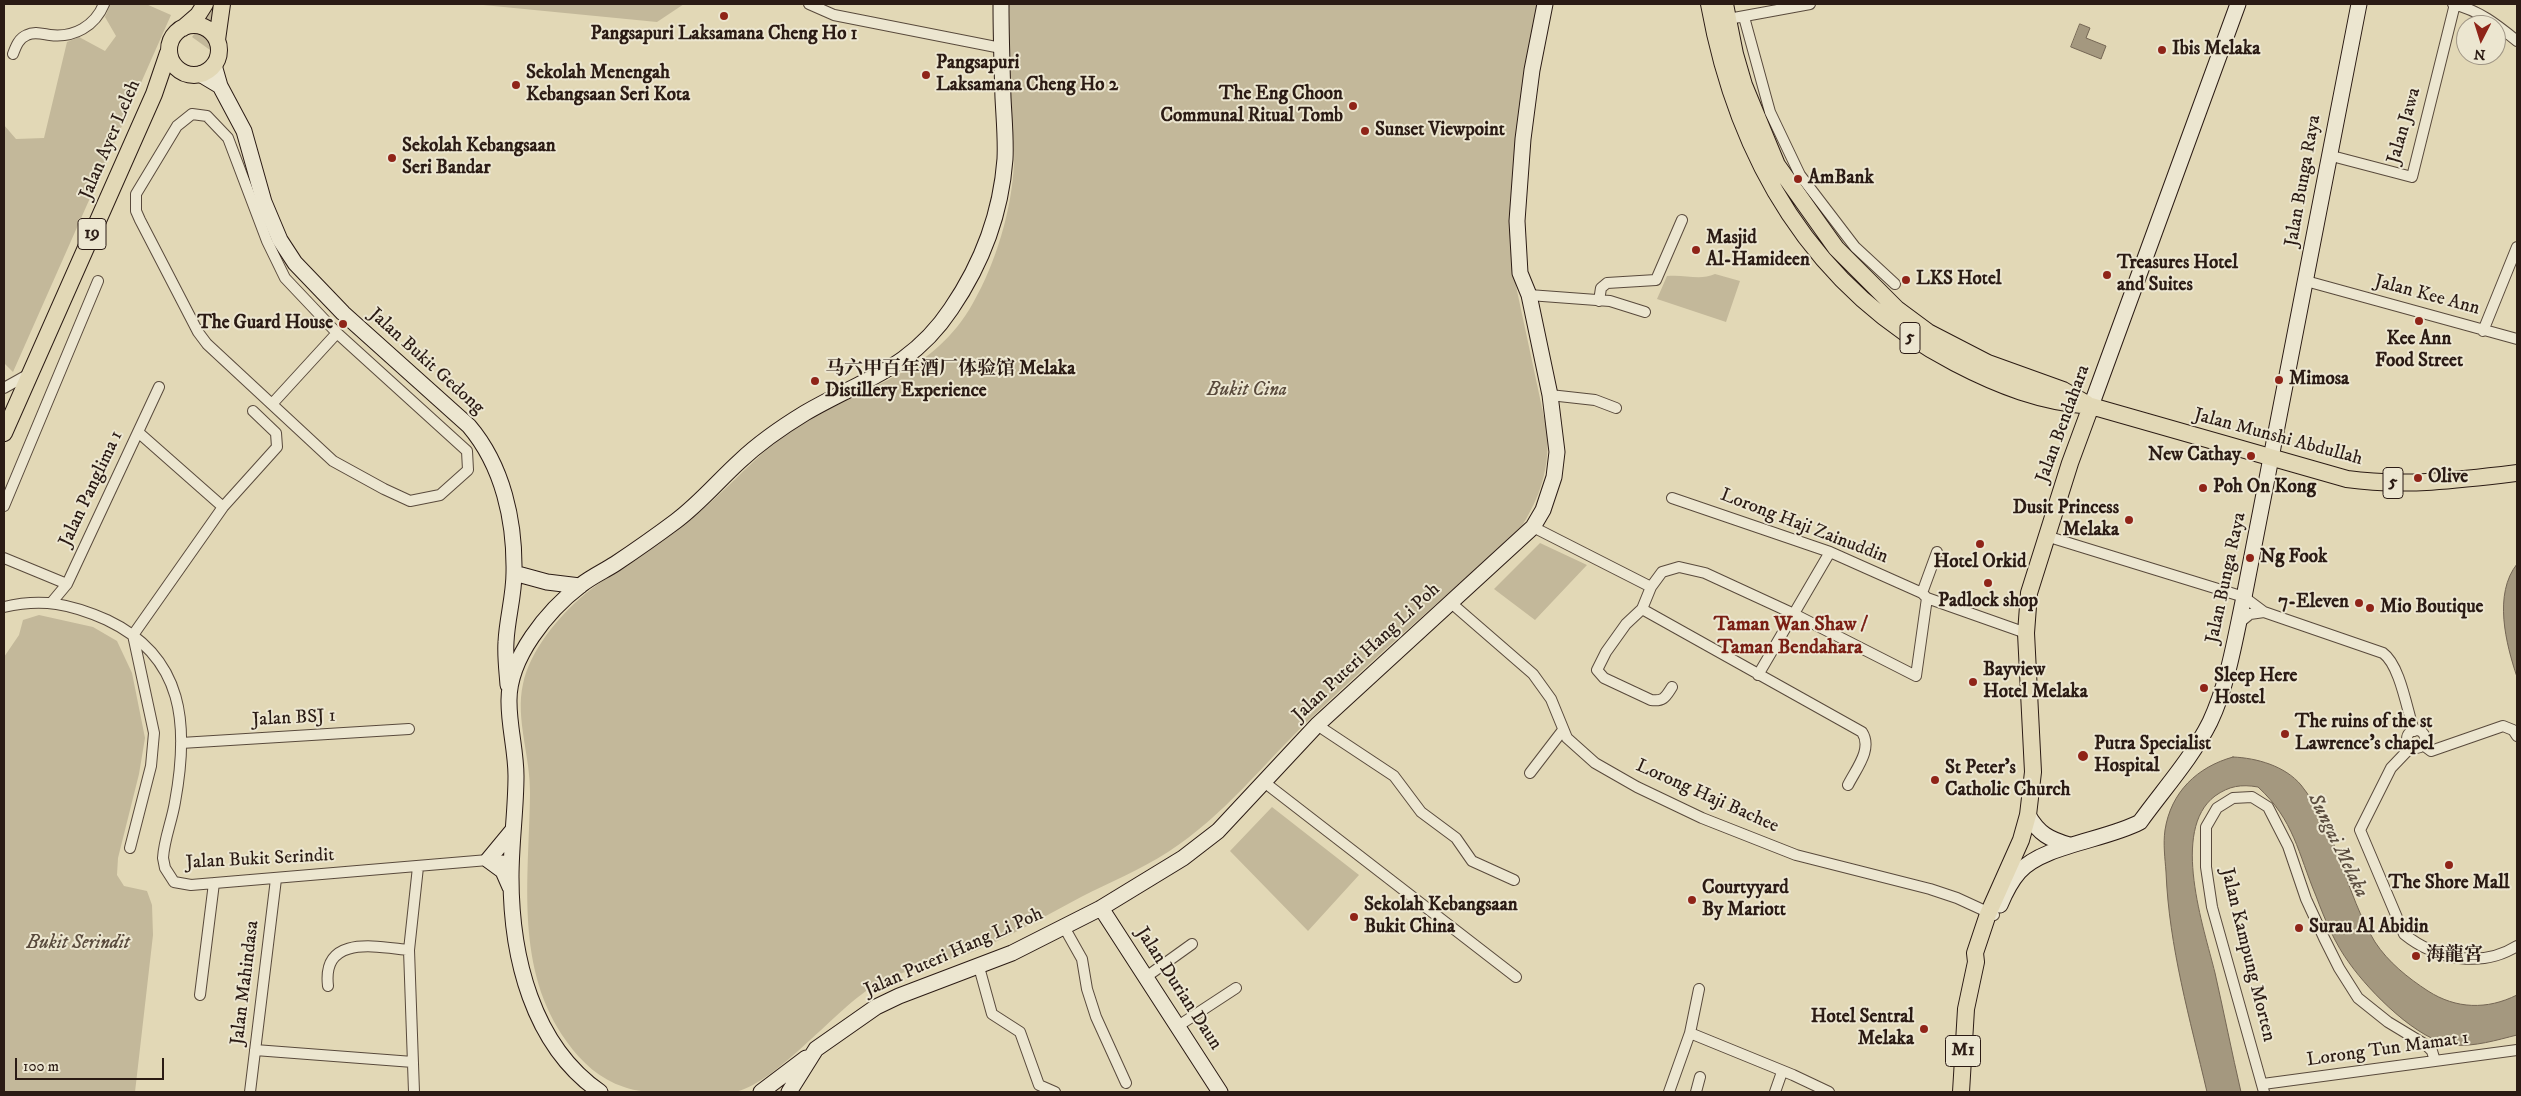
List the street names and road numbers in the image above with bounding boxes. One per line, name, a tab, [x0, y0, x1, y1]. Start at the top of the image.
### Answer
street label: Jalan Ayer Leleh	[76, 77, 146, 203]
street label: Jalan Jawa	[2383, 85, 2427, 167]
street label: Jalan Bunga Raya	[2281, 113, 2327, 249]
road number: 19	[78, 218, 106, 250]
street label: Jalan Kee Ann	[2372, 271, 2482, 321]
street label: Jalan Bukit Gedong	[363, 304, 489, 420]
road number: 5	[1900, 322, 1920, 353]
street label: Jalan Bendahara	[2032, 362, 2096, 486]
street label: Jalan Munshi Abdullah	[2191, 405, 2365, 471]
street label: Jalan Panglima 1	[55, 427, 129, 551]
road number: 5	[2383, 468, 2403, 498]
street label: Lorong Haji Zainuddin	[1717, 484, 1891, 570]
street label: Jalan Bunga Raya	[2202, 510, 2252, 646]
street label: Jalan Puteri Hang Li Poh	[1289, 579, 1445, 727]
street label: Jalan BSJ 1	[252, 705, 336, 733]
street label: Lorong Haji Bachee	[1632, 755, 1782, 839]
street label: Jalan Bukit Serindit	[185, 845, 335, 875]
street label: Jalan Kampung Morten	[2214, 866, 2280, 1044]
street label: Jalan Puteri Hang Li Poh	[861, 903, 1047, 1003]
street label: Jalan Mahindasa	[227, 919, 265, 1047]
street label: Jalan Durian Daun	[1130, 923, 1226, 1055]
street label: Lorong Tun Mamat 1	[2305, 1027, 2471, 1073]
road number: M1	[1946, 1036, 1980, 1066]

